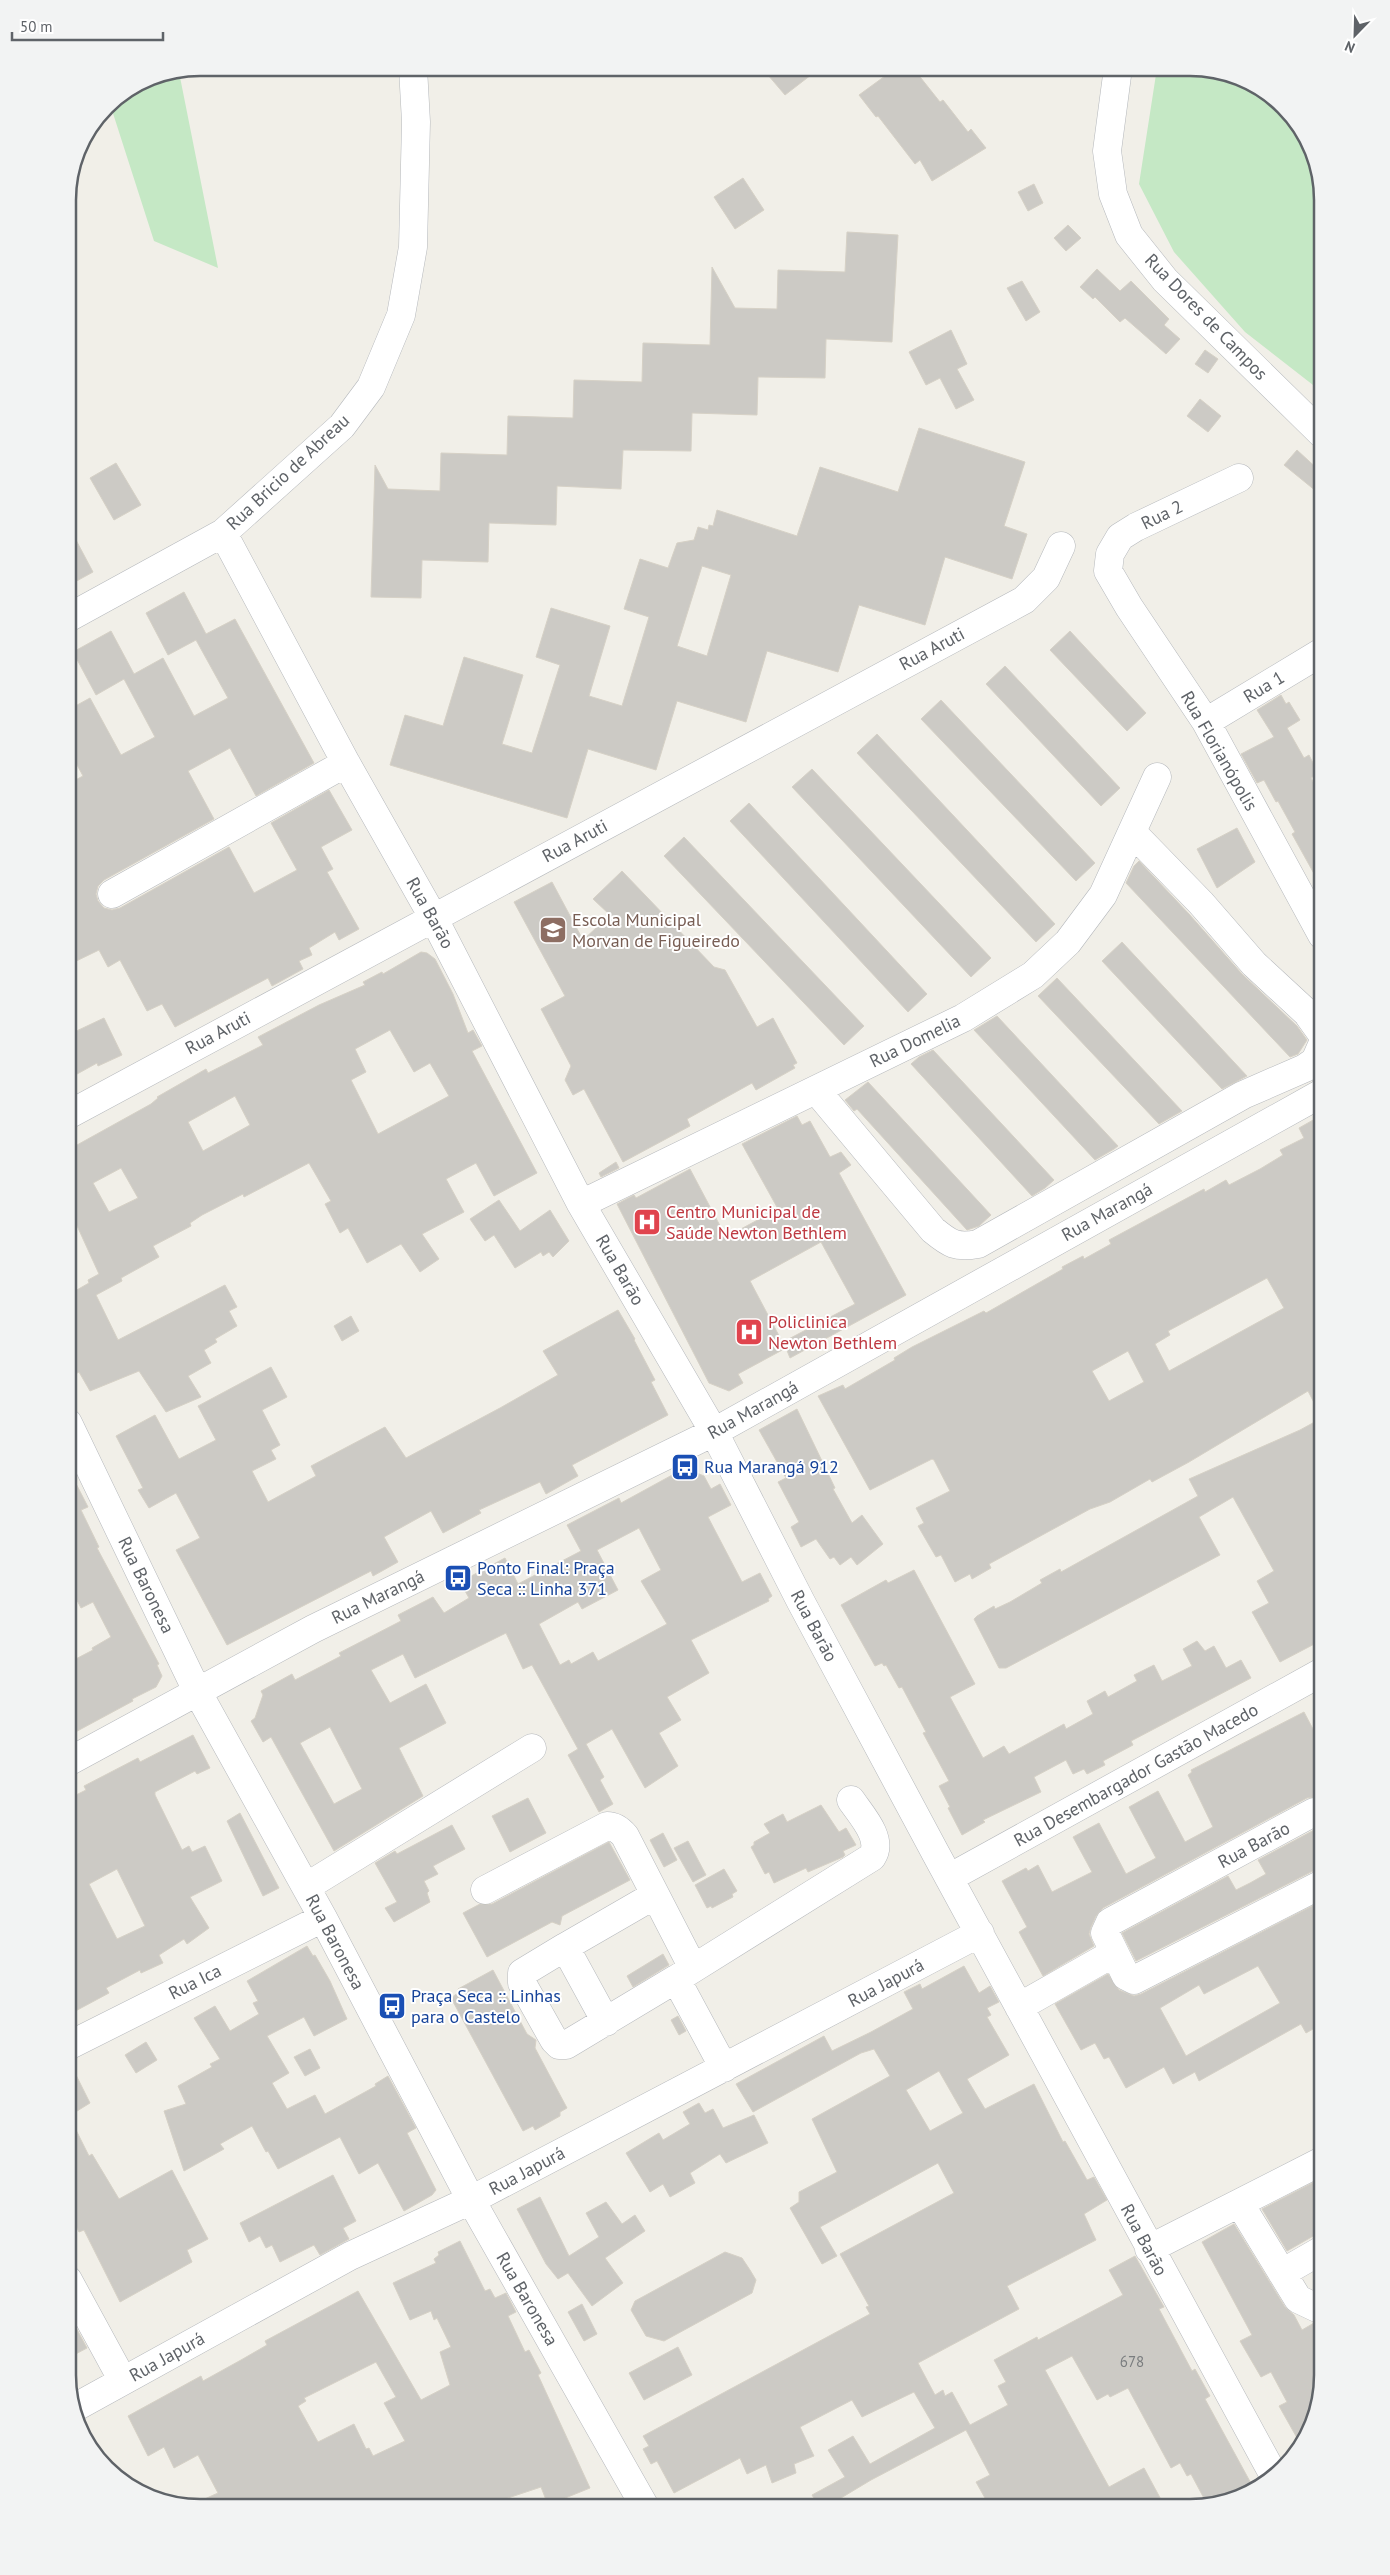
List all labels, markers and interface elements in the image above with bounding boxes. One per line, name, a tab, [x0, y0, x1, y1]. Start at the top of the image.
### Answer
scale bar	[12, 10, 164, 42]
north arrow	[1330, 10, 1380, 60]
text: 50 m	[20, 17, 53, 36]
text: N	[1342, 37, 1358, 57]
street label: Rua Dores de Campos	[1140, 249, 1273, 385]
street label: Rua Bricio de Abreau	[221, 409, 354, 535]
street label: Rua 2	[1137, 495, 1186, 534]
street label: Rua Aruti	[895, 622, 968, 675]
street label: Rua 1	[1239, 665, 1288, 708]
street label: Rua Florianópolis	[1176, 687, 1263, 815]
street label: Rua Aruti	[538, 814, 611, 867]
street label: Rua Barão	[401, 873, 459, 952]
place label: Escola Municipal Morvan de Figueiredo	[572, 908, 740, 952]
school or university icon: Escola Municipal Morvan de Figueiredo	[538, 915, 568, 945]
street label: Rua Aruti	[181, 1006, 254, 1059]
street label: Rua Domelia	[866, 1009, 964, 1072]
street label: Rua Marangá	[1057, 1177, 1156, 1246]
place label: Centro Municipal de Saúde Newton Bethlem	[666, 1200, 847, 1244]
hospital icon: Centro Municipal de Saúde Newton Bethlem	[632, 1207, 662, 1237]
street label: Rua Barão	[591, 1230, 650, 1309]
place label: Policlinica Newton Bethlem	[768, 1310, 897, 1354]
hospital icon: Policlinica Newton Bethlem	[734, 1317, 764, 1347]
street label: Rua Marangá	[703, 1375, 802, 1444]
bus stop icon: Rua Marangá 912	[670, 1452, 700, 1482]
place label: Rua Marangá 912	[704, 1455, 839, 1478]
street label: Rua Baronesa	[113, 1533, 180, 1637]
place label: Ponto Final: Praça Seca :: Linha 371	[477, 1556, 615, 1600]
bus stop icon: Ponto Final: Praça Seca :: Linha 371	[443, 1563, 473, 1593]
street label: Rua Marangá	[328, 1564, 428, 1629]
street label: Rua Barão	[786, 1586, 843, 1666]
street label: Rua Desembargador Gastão Macedo	[1009, 1698, 1262, 1852]
street label: Rua Barão	[1214, 1816, 1294, 1873]
street label: Rua Baronesa	[301, 1890, 370, 1993]
street label: Rua Japurá	[844, 1953, 928, 2012]
street label: Rua Ica	[164, 1959, 225, 2005]
place label: Praça Seca :: Linhas para o Castelo	[411, 1984, 561, 2028]
bus stop icon: Praça Seca :: Linhas para o Castelo	[377, 1991, 407, 2021]
street label: Rua Japurá	[485, 2141, 569, 2200]
street label: Rua Barão	[1116, 2200, 1173, 2280]
street label: Rua Baronesa	[491, 2248, 564, 2350]
street label: Rua Japurá	[125, 2326, 208, 2387]
house number: 678	[1120, 2352, 1144, 2371]

